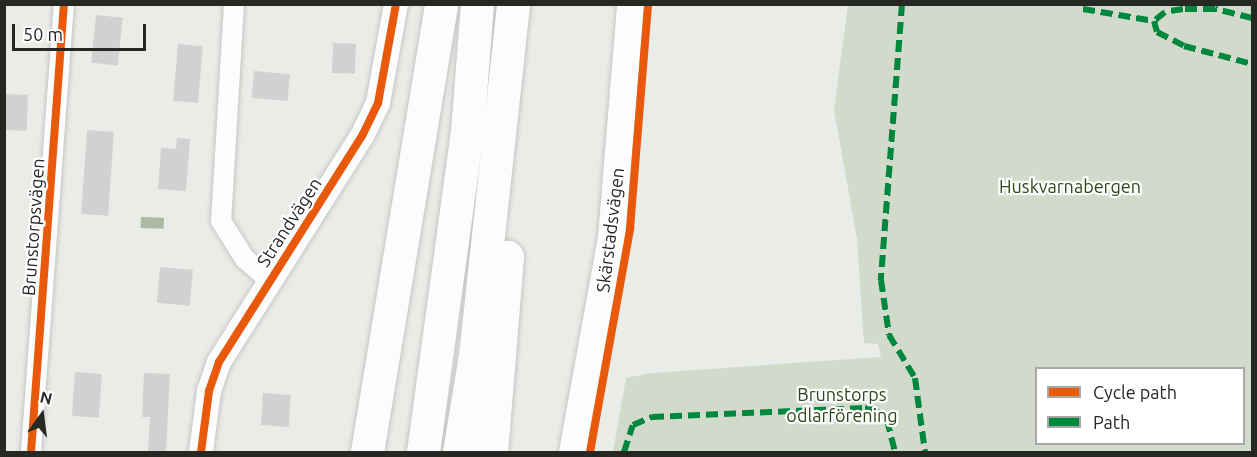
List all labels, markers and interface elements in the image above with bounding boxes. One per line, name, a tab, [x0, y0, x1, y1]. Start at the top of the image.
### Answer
scale bar	[15, 12, 148, 50]
text: 50 m	[23, 24, 63, 44]
street label: Brunstorpsvägen	[17, 157, 49, 297]
street label: Skärstadsvägen	[592, 166, 628, 294]
street label: Strandvägen	[252, 173, 326, 271]
park label: Huskvarnabergen	[999, 175, 1141, 197]
legend	[1035, 367, 1245, 445]
text: Cycle path	[1093, 382, 1177, 402]
park label: Brunstorps odlarförening	[786, 384, 898, 426]
north arrow	[12, 385, 72, 445]
text: N	[38, 387, 54, 408]
text: Path	[1093, 412, 1130, 432]

